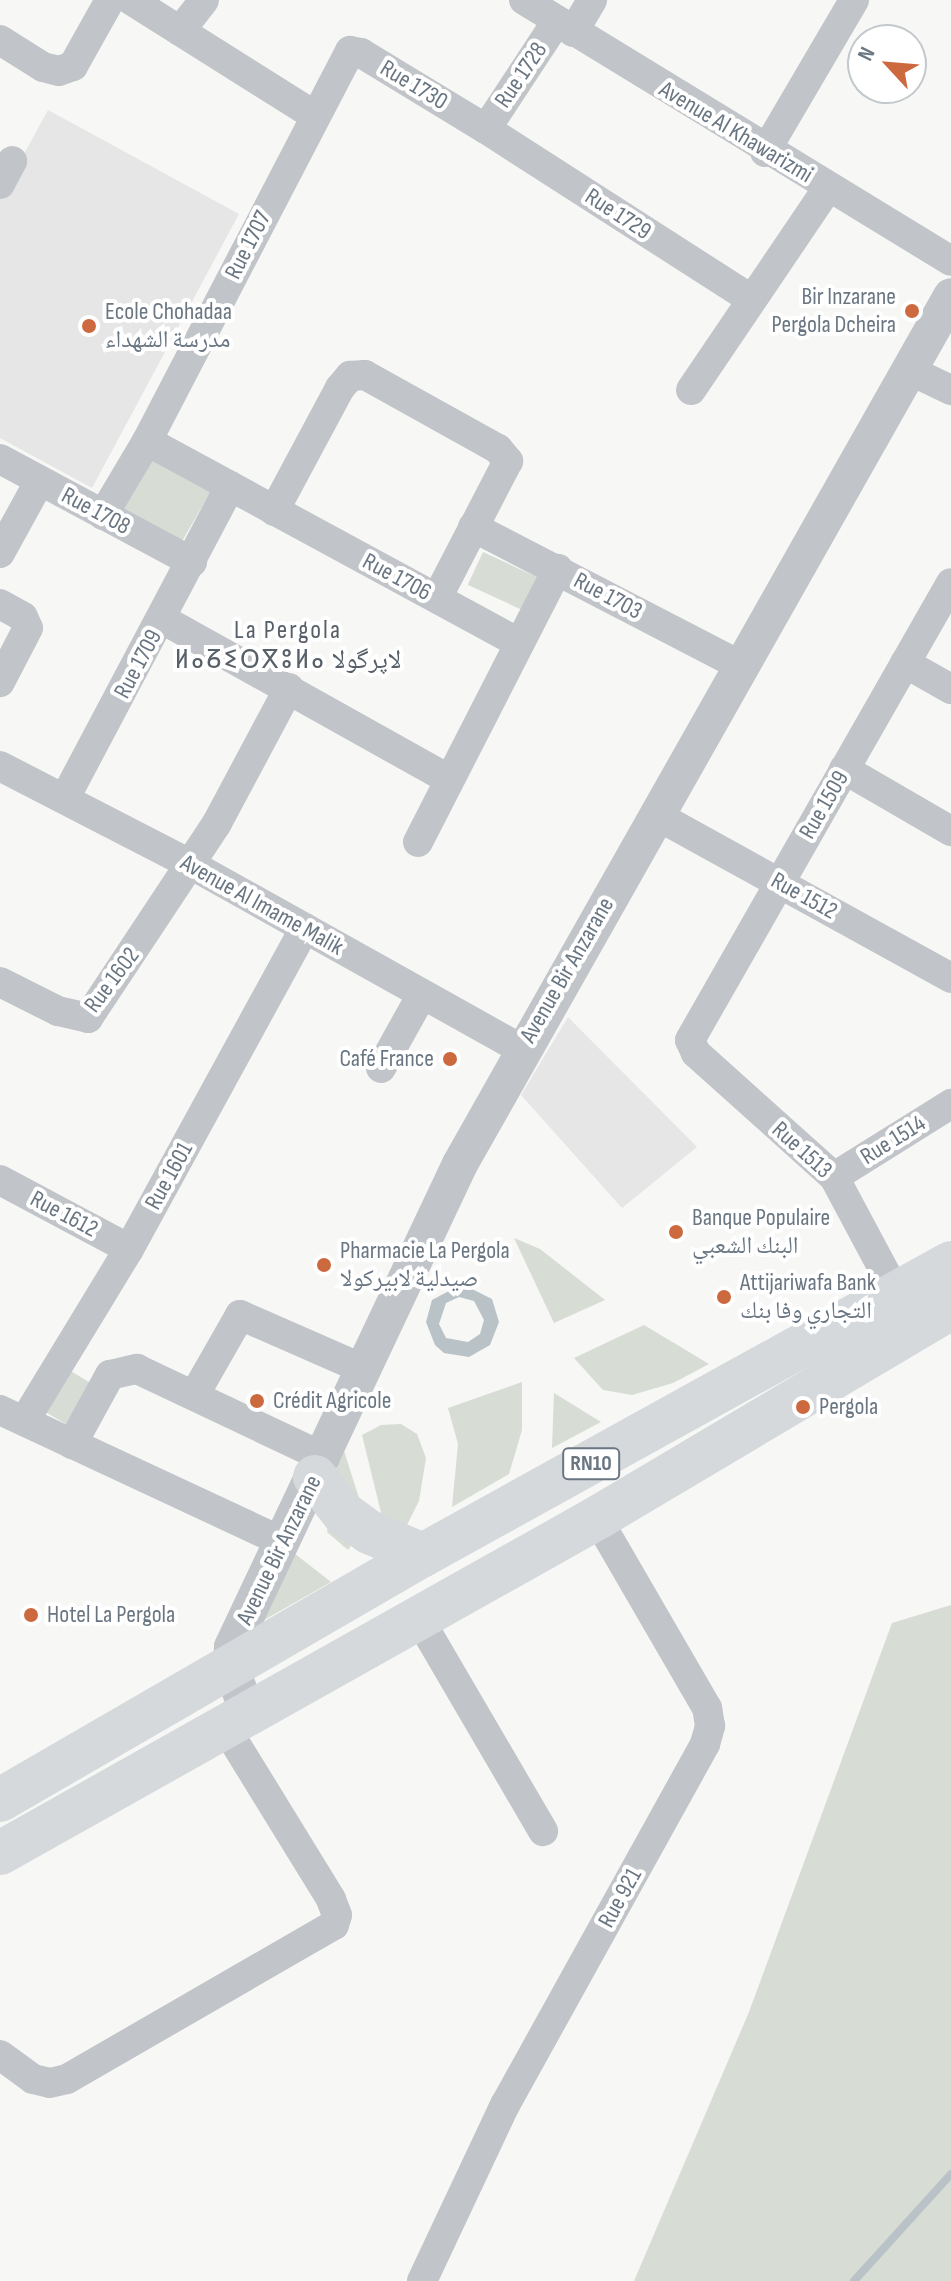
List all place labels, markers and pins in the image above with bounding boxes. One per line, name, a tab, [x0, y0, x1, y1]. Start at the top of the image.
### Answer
place label: Bir Inzarane Pergola Dcheira	[771, 283, 896, 339]
place label: Ecole Chohadaa مدرسة الشهداء	[105, 298, 232, 354]
marker: Bir Inzarane Pergola Dcheira	[903, 302, 921, 320]
marker: Ecole Chohadaa مدرسة الشهداء	[80, 317, 98, 335]
place label: Café France	[339, 1045, 434, 1073]
marker: Café France	[441, 1050, 459, 1068]
place label: Banque Populaire البنك الشعبي	[692, 1204, 830, 1260]
marker: Banque Populaire البنك الشعبي	[667, 1223, 685, 1241]
place label: Pharmacie La Pergola صيدلية لابيركولا	[340, 1237, 510, 1293]
marker: Pharmacie La Pergola صيدلية لابيركولا	[315, 1256, 333, 1274]
place label: Attijariwafa Bank التجاري وفا بنك	[740, 1269, 876, 1325]
marker: Attijariwafa Bank التجاري وفا بنك	[715, 1288, 733, 1306]
place label: Crédit Agricole	[273, 1387, 391, 1415]
marker: Crédit Agricole	[248, 1392, 266, 1410]
place label: Pergola	[819, 1393, 878, 1421]
marker: Pergola	[794, 1398, 812, 1416]
place label: Hotel La Pergola	[47, 1601, 175, 1629]
marker: Hotel La Pergola	[22, 1606, 40, 1624]

